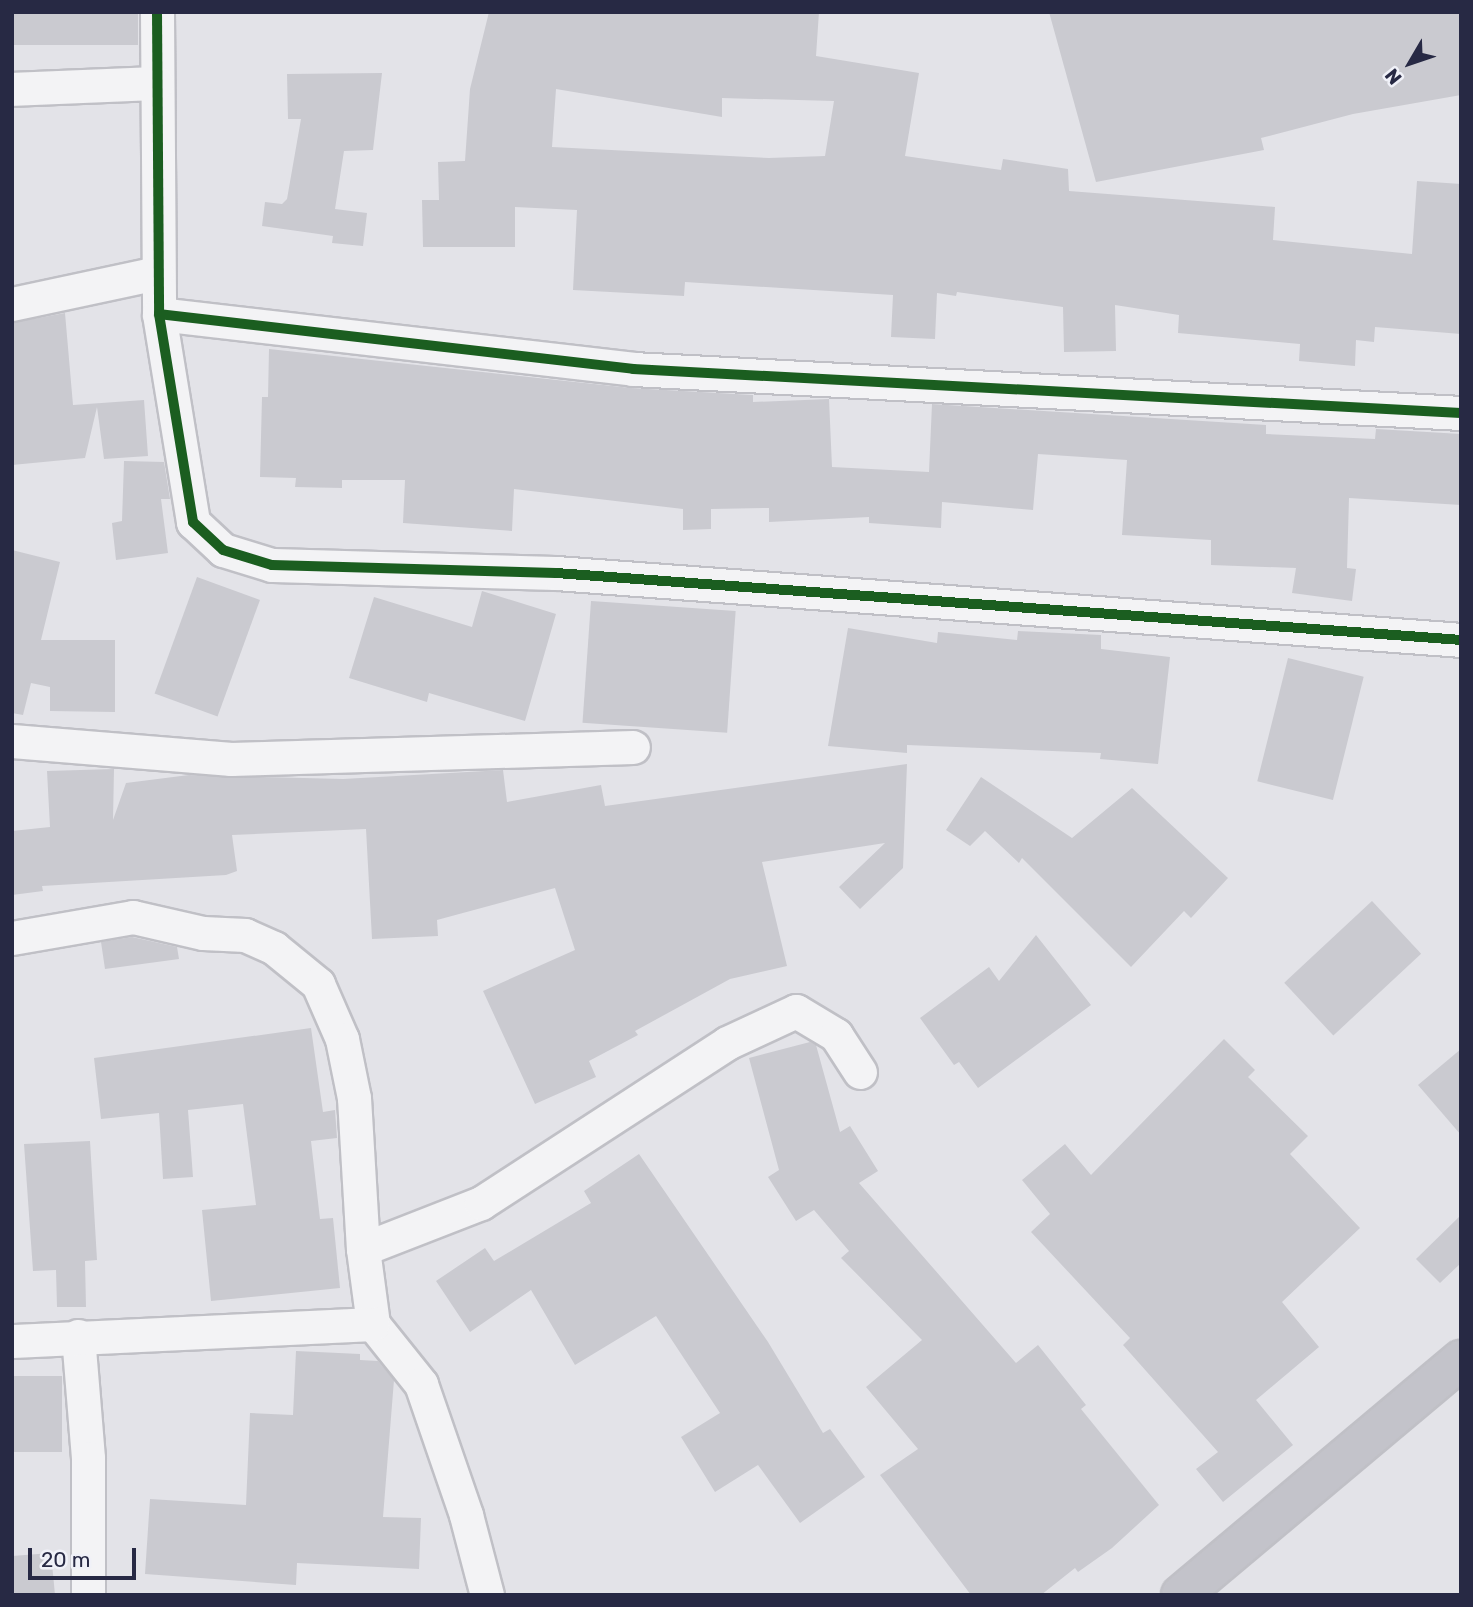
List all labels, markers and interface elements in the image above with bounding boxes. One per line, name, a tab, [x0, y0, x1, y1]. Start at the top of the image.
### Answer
north arrow	[1375, 28, 1445, 98]
text: N	[1380, 64, 1407, 89]
scale bar	[32, 1534, 140, 1578]
text: 20 m	[41, 1547, 90, 1572]

